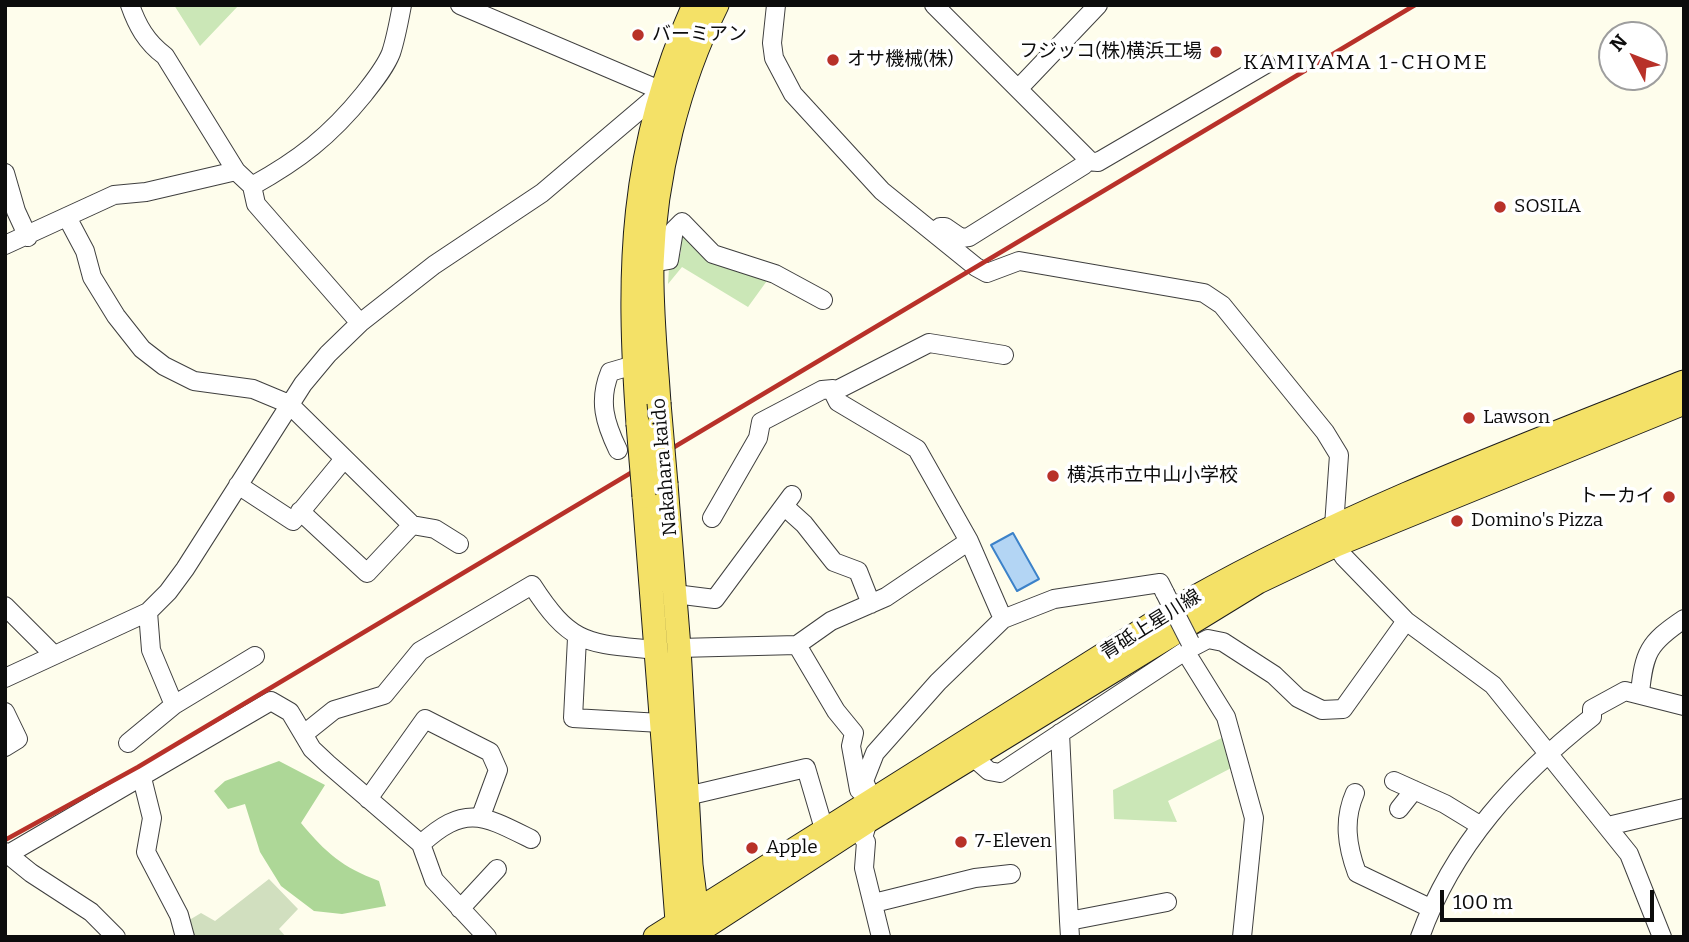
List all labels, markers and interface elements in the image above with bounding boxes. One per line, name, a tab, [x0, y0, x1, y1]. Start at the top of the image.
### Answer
north arrow	[1598, 21, 1668, 91]
place label: バーミアン	[652, 24, 747, 46]
marker: バーミアン	[630, 27, 646, 43]
text: N	[1605, 30, 1632, 56]
place label: フジッコ(株)横浜工場	[1019, 41, 1202, 63]
marker: フジッコ(株)横浜工場	[1208, 44, 1224, 60]
place label: オサ機械(株)	[847, 49, 954, 71]
district label: KAMIYAMA 1-CHOME	[1245, 50, 1487, 76]
marker: オサ機械(株)	[825, 52, 841, 68]
place label: SOSILA	[1514, 196, 1581, 218]
marker: SOSILA	[1492, 199, 1508, 215]
street label: Nakahara kaido	[648, 397, 682, 537]
place label: Lawson	[1483, 407, 1550, 429]
marker: Lawson	[1461, 410, 1477, 426]
place label: 横浜市立中山小学校	[1067, 465, 1238, 487]
marker: 横浜市立中山小学校	[1045, 468, 1061, 484]
place label: トーカイ	[1579, 486, 1655, 508]
marker: トーカイ	[1661, 489, 1677, 505]
place label: Domino's Pizza	[1471, 510, 1603, 532]
marker: Domino's Pizza	[1449, 513, 1465, 529]
street label: 青砥上星川線	[1097, 585, 1205, 665]
place label: 7-Eleven	[975, 831, 1052, 853]
marker: 7-Eleven	[953, 834, 969, 850]
place label: Apple	[766, 837, 818, 859]
marker: Apple	[744, 840, 760, 856]
scale bar	[1444, 876, 1658, 920]
text: 100 m	[1453, 889, 1513, 915]

